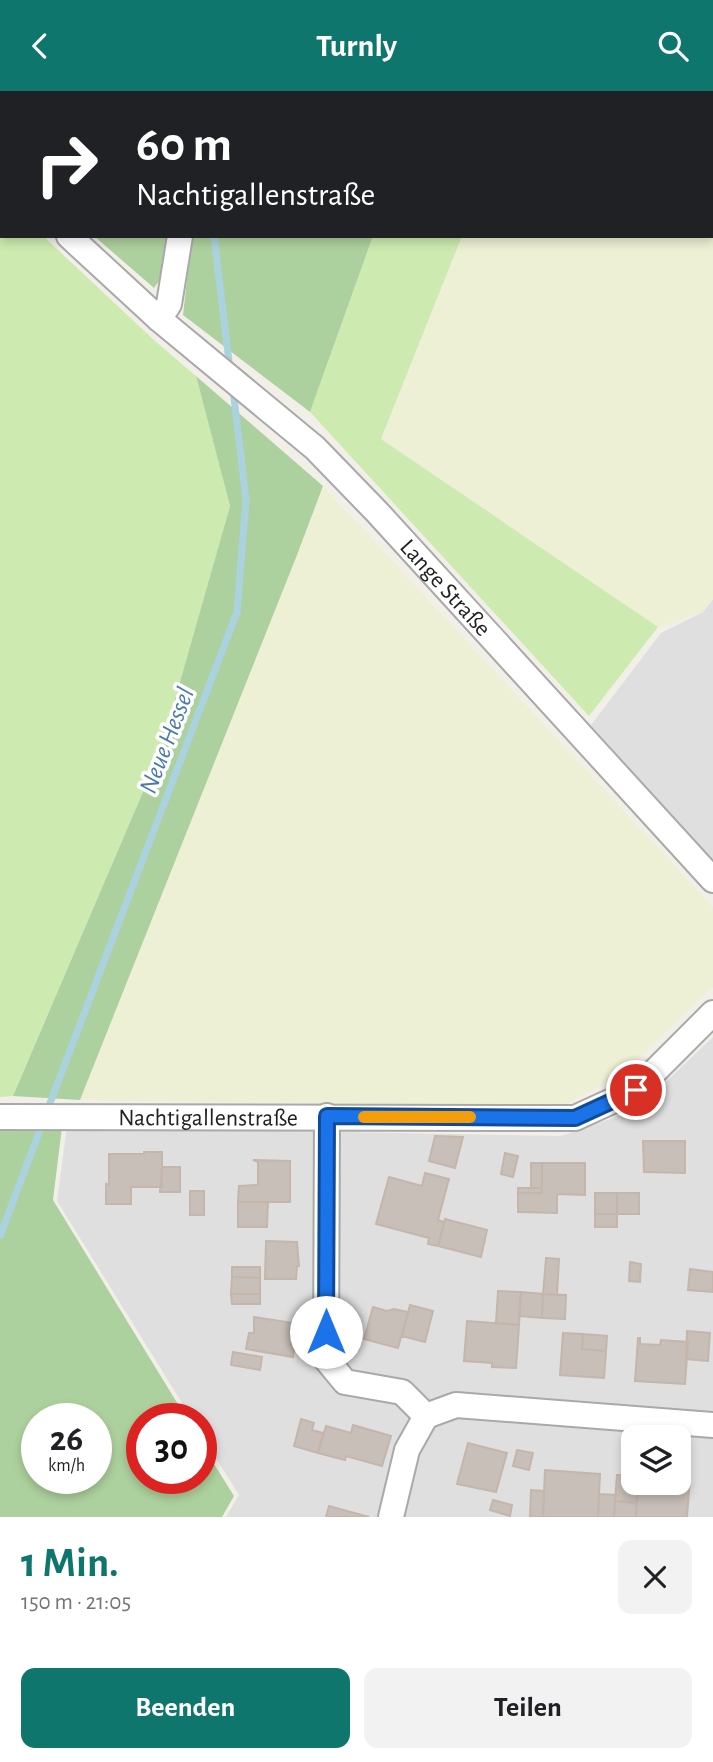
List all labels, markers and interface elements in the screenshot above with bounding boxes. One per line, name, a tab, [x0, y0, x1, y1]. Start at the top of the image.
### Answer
icon: back	[21, 27, 59, 65]
icon: search	[654, 27, 692, 65]
text: Turnly	[316, 30, 397, 62]
icon: right	[21, 119, 112, 210]
text: 60 m	[136, 121, 232, 170]
text: Nachtigallenstraße	[136, 179, 375, 211]
street label: Lange Straße	[395, 535, 495, 641]
water label: Neue Hessel	[135, 684, 199, 797]
pin	[606, 1060, 666, 1120]
icon: arrive	[617, 1071, 655, 1109]
street label: Nachtigallenstraße	[118, 1106, 298, 1131]
position arrow	[289, 1295, 363, 1369]
speed limit sign: 30	[126, 1403, 217, 1494]
text: 26	[50, 1422, 83, 1457]
map controls	[621, 1425, 691, 1495]
button: layers	[621, 1425, 691, 1495]
text: km/h	[48, 1457, 85, 1475]
button: close	[618, 1540, 692, 1614]
text: 1 Min.	[21, 1542, 119, 1584]
text: 150 m · 21:05	[21, 1591, 131, 1614]
button: Beenden	[21, 1668, 350, 1748]
button: Teilen	[364, 1668, 692, 1748]

